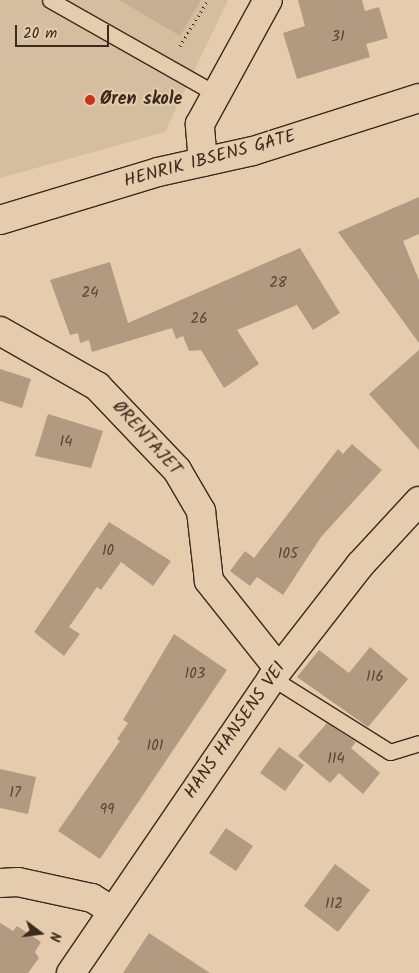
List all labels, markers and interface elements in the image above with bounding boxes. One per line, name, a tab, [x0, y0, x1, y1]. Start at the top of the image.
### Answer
scale bar	[18, 15, 111, 47]
text: 20 m	[23, 22, 57, 46]
house number: 31	[331, 29, 345, 47]
place label: Øren skole	[100, 89, 182, 111]
marker: Øren skole	[84, 94, 96, 106]
street label: HENRIK IBSENS GATE	[122, 127, 298, 193]
house number: 28	[269, 275, 287, 293]
house number: 24	[82, 285, 98, 303]
house number: 26	[190, 311, 208, 329]
street label: ØRENTAJET	[107, 397, 185, 481]
house number: 14	[60, 434, 72, 452]
house number: 10	[102, 543, 114, 561]
house number: 105	[278, 546, 298, 564]
street label: HANS HANSENS VEI	[181, 658, 291, 804]
house number: 103	[185, 666, 205, 684]
house number: 116	[366, 669, 384, 687]
house number: 101	[147, 738, 163, 756]
house number: 114	[327, 751, 345, 769]
house number: 17	[9, 785, 21, 803]
house number: 99	[100, 802, 114, 820]
house number: 112	[325, 896, 343, 914]
north arrow	[15, 908, 65, 958]
text: N	[43, 930, 66, 944]

